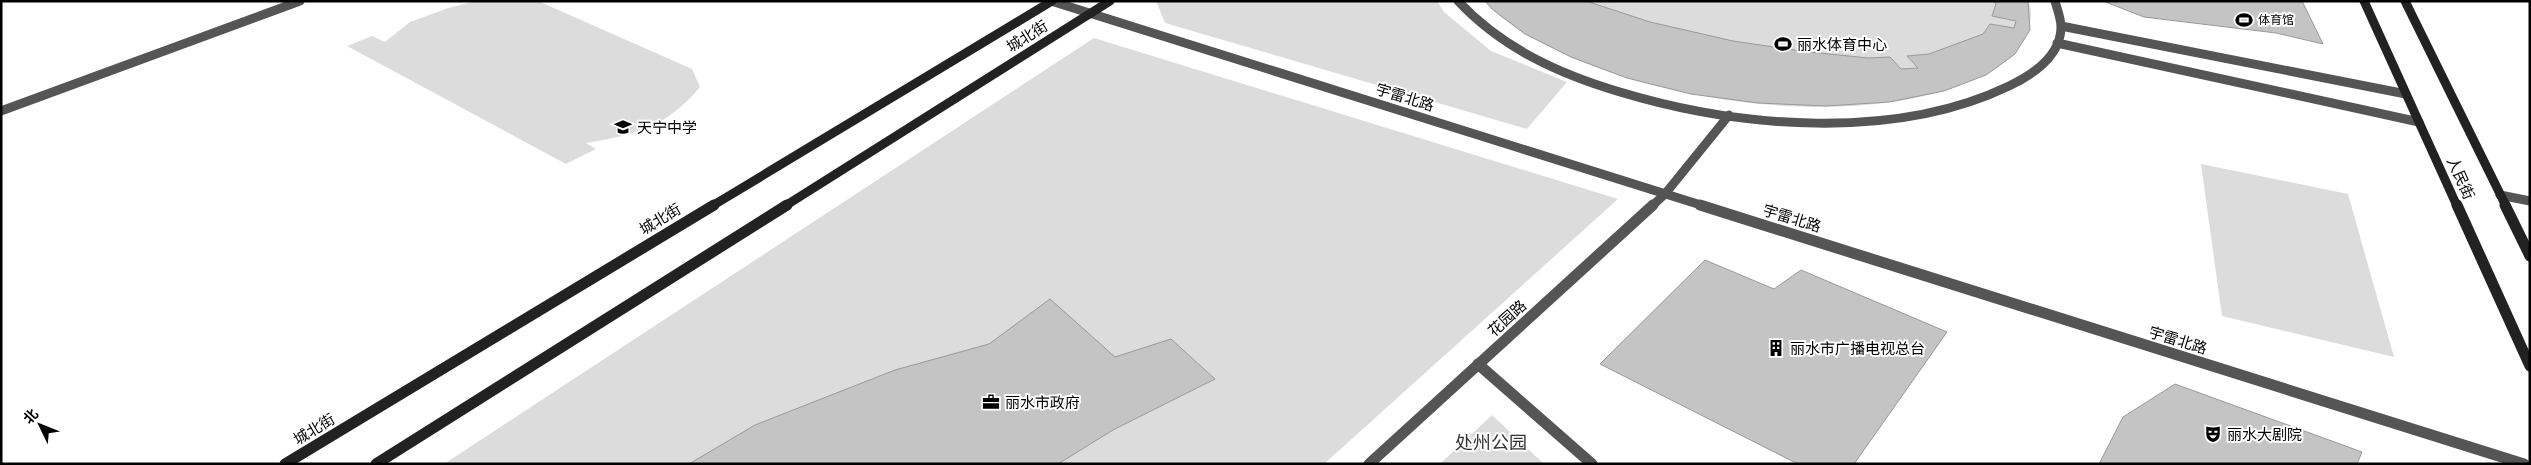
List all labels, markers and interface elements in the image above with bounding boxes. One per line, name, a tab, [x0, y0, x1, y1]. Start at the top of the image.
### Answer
sports icon: 体育馆	[2234, 10, 2254, 30]
place label: 体育馆	[2258, 13, 2294, 27]
street label: 城北街	[1003, 17, 1051, 55]
sports icon: 丽水体育中心	[1773, 34, 1793, 54]
place label: 丽水体育中心	[1797, 36, 1887, 53]
street label: 宇雷北路	[1374, 80, 1436, 114]
school or university icon: 天宁中学	[613, 117, 633, 137]
place label: 天宁中学	[637, 119, 697, 136]
street label: 人民街	[2444, 154, 2478, 202]
street label: 城北街	[636, 200, 684, 238]
street label: 宇雷北路	[1761, 201, 1823, 235]
street label: 花园路	[1485, 297, 1529, 339]
street label: 宇雷北路	[2147, 323, 2209, 357]
building icon: 丽水市广播电视总台	[1766, 338, 1786, 358]
place label: 丽水市广播电视总台	[1790, 340, 1925, 357]
office icon: 丽水市政府	[981, 392, 1001, 412]
place label: 丽水市政府	[1005, 394, 1080, 411]
north arrow	[15, 400, 65, 450]
text: 北	[20, 406, 41, 427]
street label: 城北街	[290, 410, 338, 448]
theatre icon: 丽水大剧院	[2203, 424, 2223, 444]
place label: 丽水大剧院	[2227, 426, 2302, 443]
park label: 处州公园	[1455, 433, 1527, 453]

